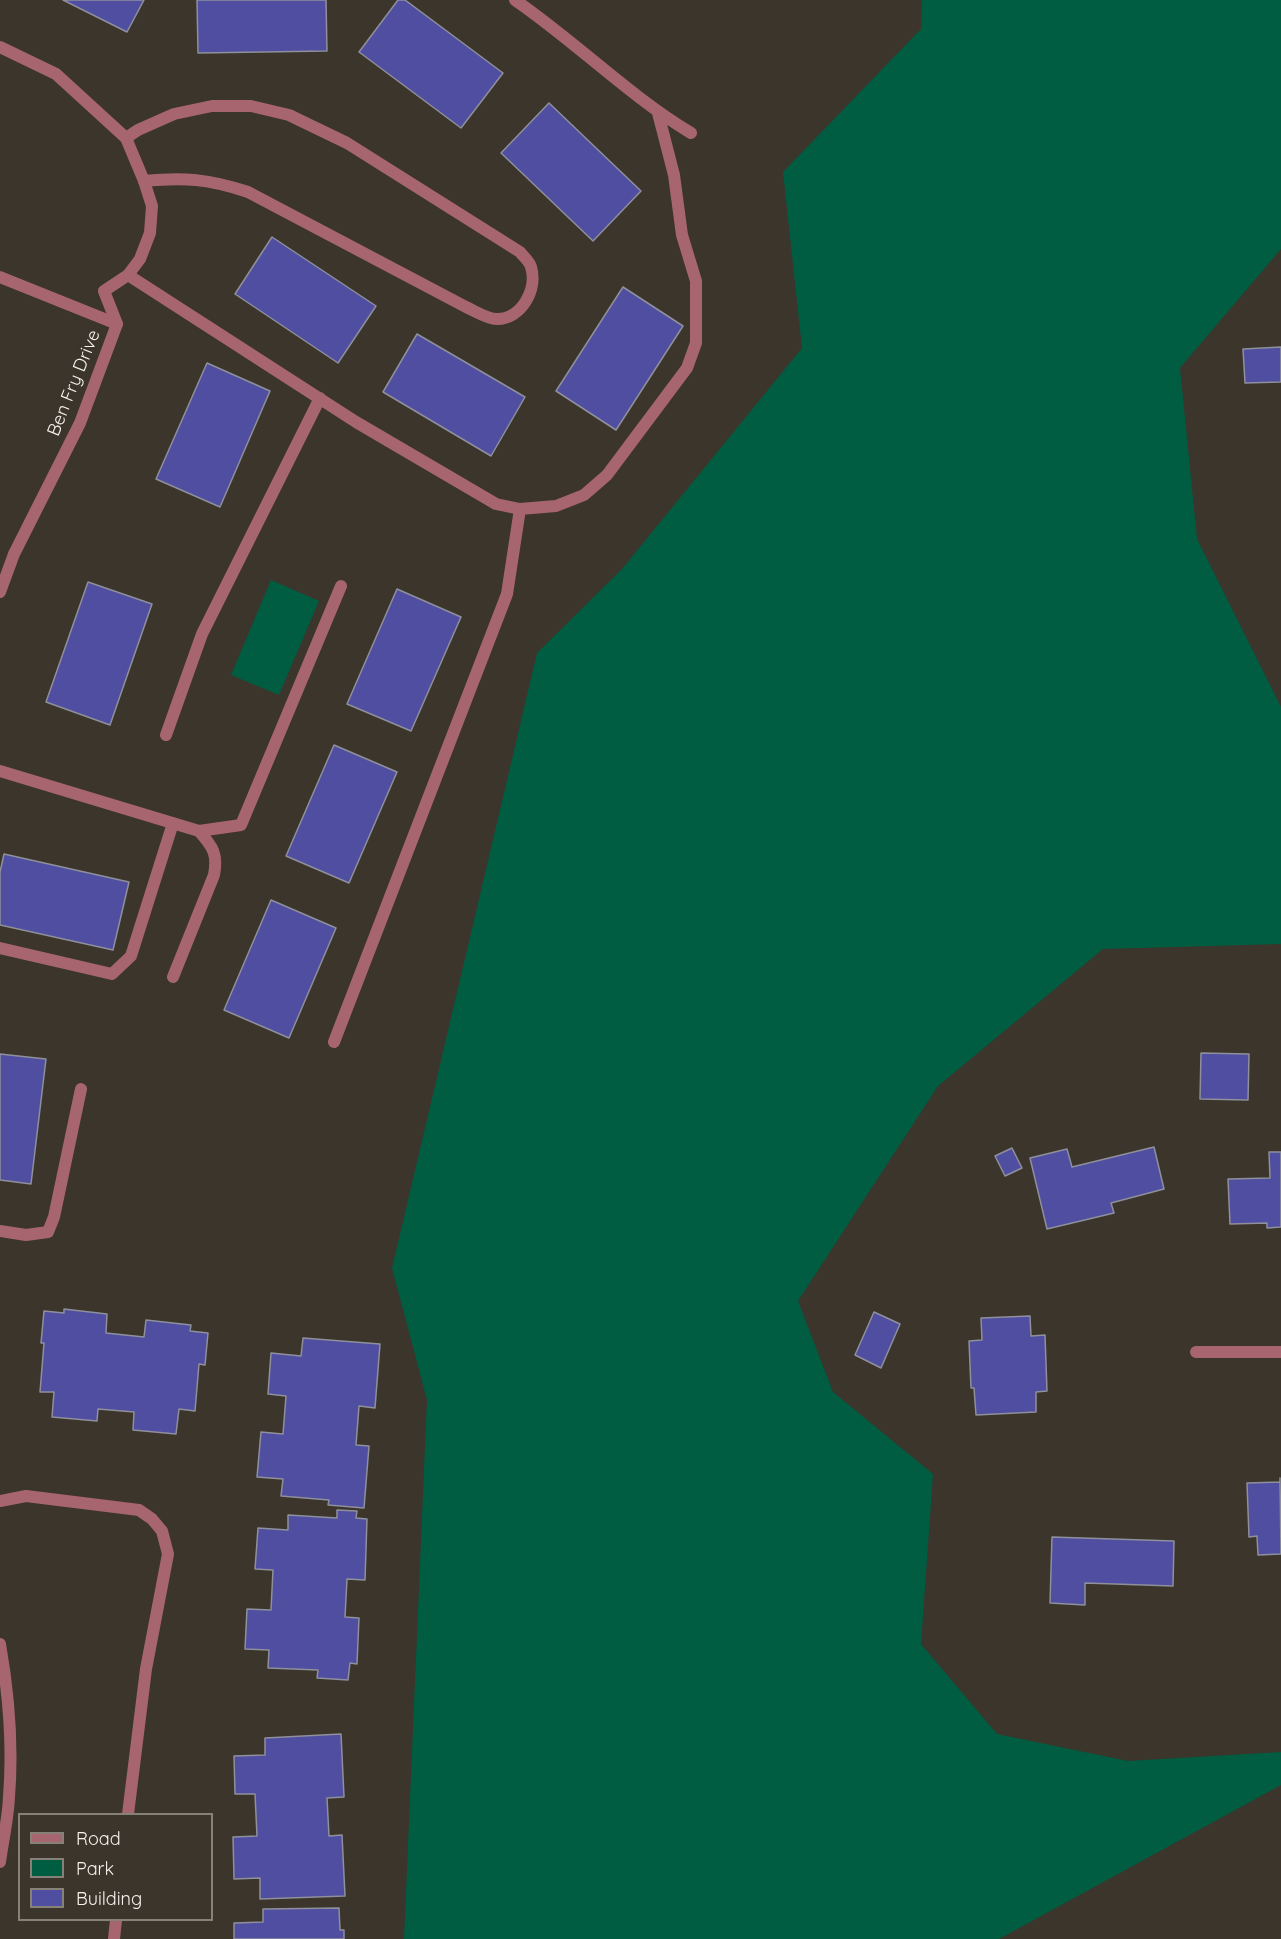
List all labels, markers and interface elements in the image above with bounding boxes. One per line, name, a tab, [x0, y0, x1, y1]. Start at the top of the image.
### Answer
street label: Ben Fry Drive	[43, 327, 105, 439]
legend	[18, 1813, 213, 1921]
text: Road	[76, 1827, 121, 1850]
text: Park	[76, 1857, 114, 1880]
text: Building	[76, 1887, 142, 1910]

